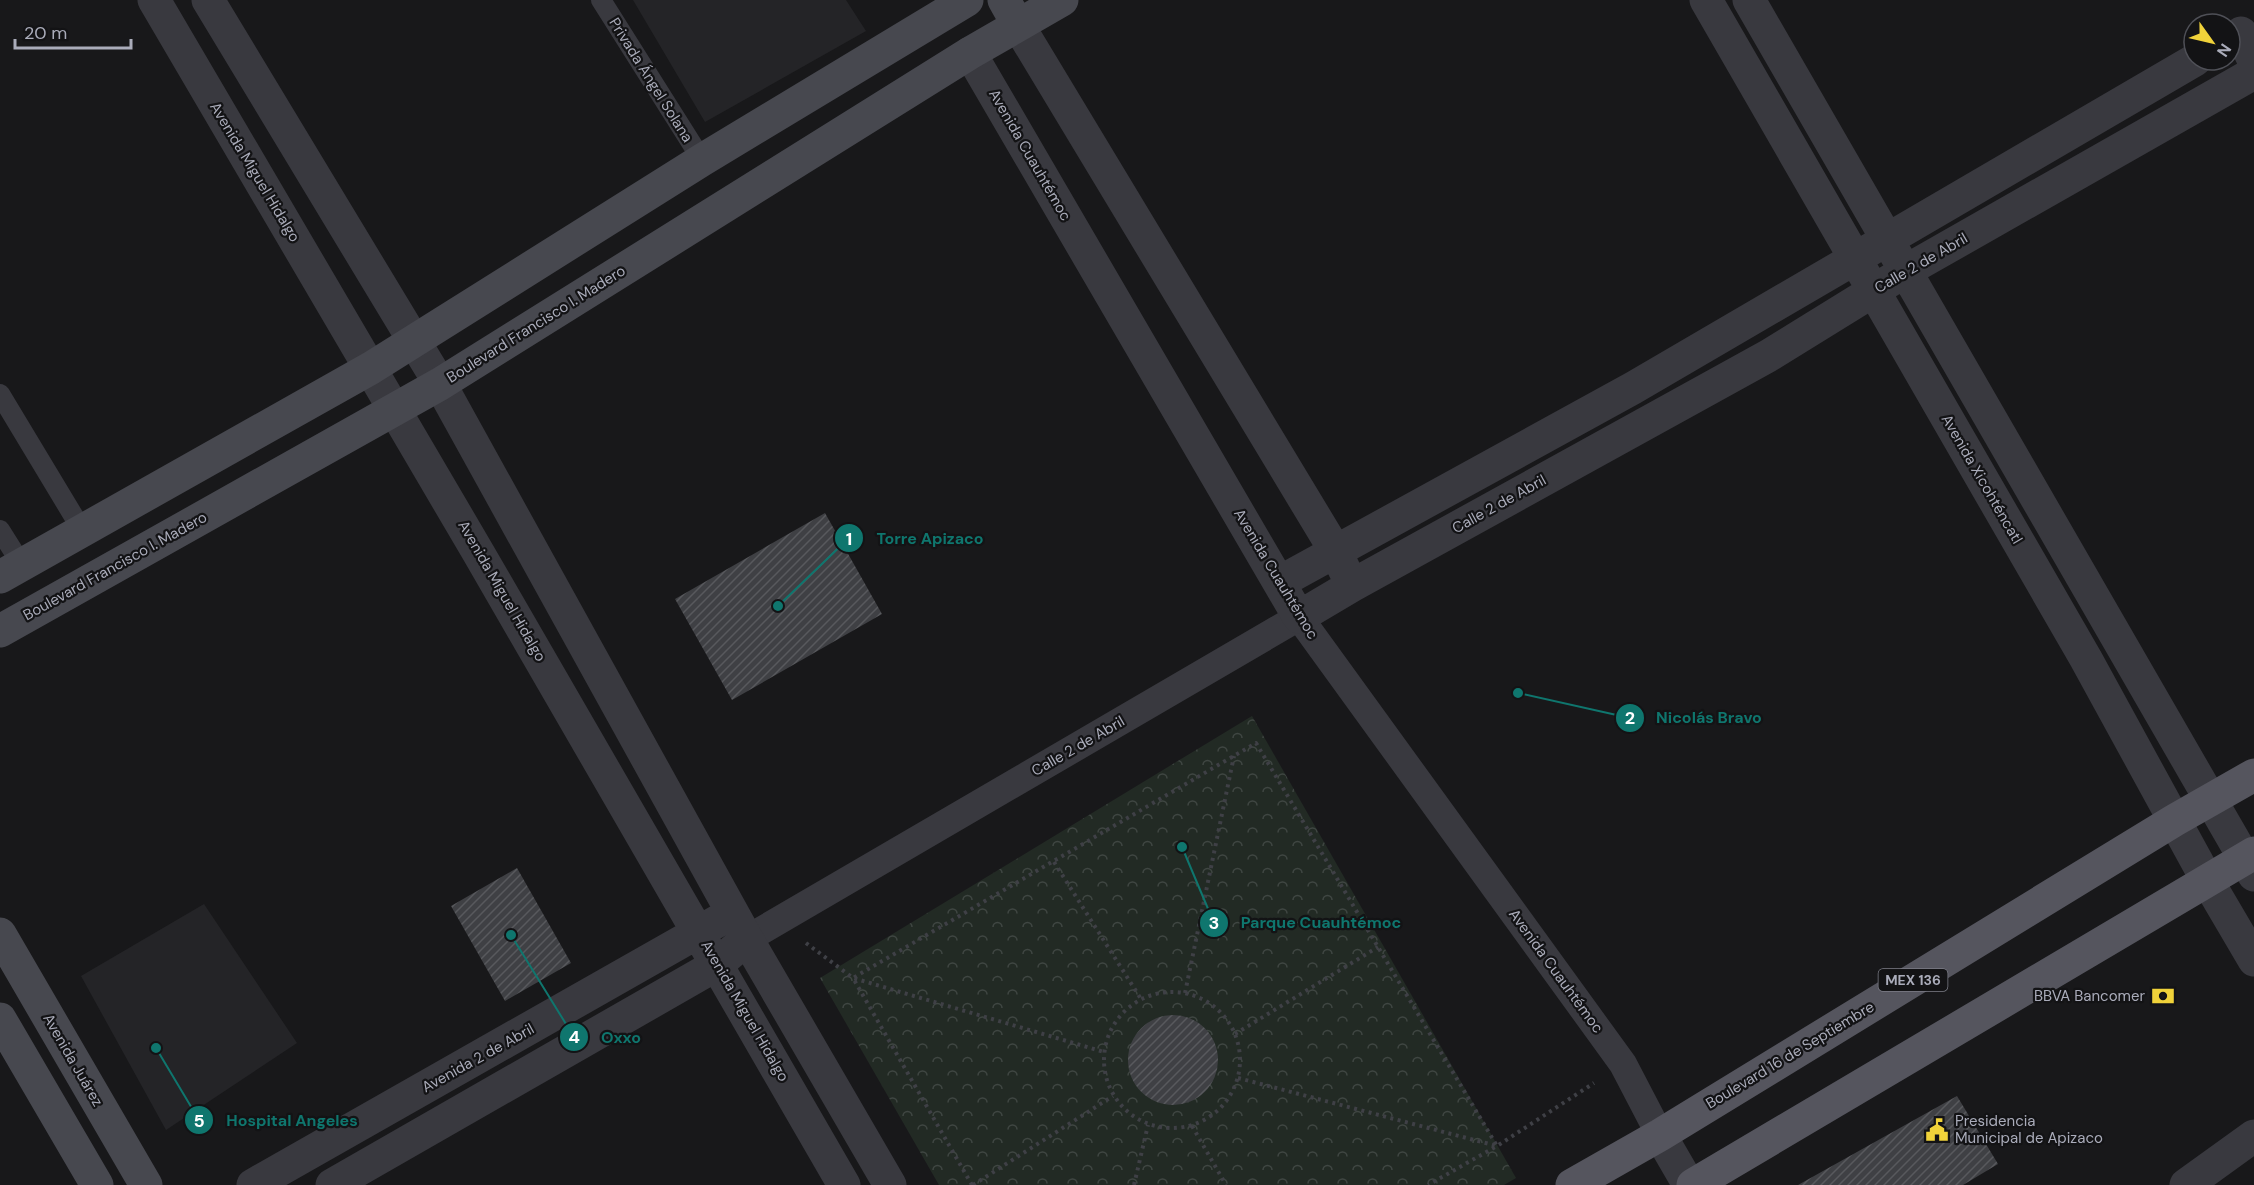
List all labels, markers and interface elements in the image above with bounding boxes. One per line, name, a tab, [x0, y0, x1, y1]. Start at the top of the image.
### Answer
scale bar	[15, 12, 130, 50]
north arrow	[2182, 12, 2242, 72]
street label: Privada Ángel Solana	[605, 14, 697, 146]
text: 20 m	[24, 21, 67, 45]
text: N	[2212, 39, 2236, 61]
street label: Avenida Cuauhtémoc	[984, 86, 1076, 224]
street label: Avenida Miguel Hidalgo	[205, 98, 305, 246]
street label: Calle 2 de Abril	[1871, 228, 1971, 298]
street label: Boulevard Francisco I. Madero	[443, 261, 629, 387]
street label: Avenida Xicohténcatl	[1937, 411, 2027, 547]
street label: Calle 2 de Abril	[1448, 470, 1550, 538]
street label: Avenida Cuauhtémoc	[1229, 505, 1323, 643]
street label: Boulevard Francisco I. Madero	[19, 507, 211, 625]
street label: Avenida Miguel Hidalgo	[453, 517, 551, 665]
callout: Torre Apizaco	[834, 521, 995, 555]
text: 1	[846, 527, 852, 551]
text: Torre Apizaco	[876, 528, 984, 549]
callout: Nicolás Bravo	[1615, 701, 1774, 735]
text: 2	[1625, 706, 1635, 730]
text: Nicolás Bravo	[1656, 707, 1762, 728]
street label: Calle 2 de Abril	[1028, 711, 1128, 781]
street label: Avenida Cuauhtémoc	[1504, 905, 1608, 1037]
callout: Parque Cuauhtémoc	[1199, 906, 1413, 940]
text: 3	[1209, 911, 1219, 935]
text: Parque Cuauhtémoc	[1241, 912, 1401, 933]
street label: Avenida Miguel Hidalgo	[696, 937, 794, 1085]
road number: MEX 136	[1878, 969, 1948, 991]
bank icon: BBVA Bancomer	[2150, 983, 2176, 1009]
place label: BBVA Bancomer	[2034, 986, 2145, 1006]
street label: Boulevard 16 de Septiembre	[1702, 997, 1878, 1113]
street label: Avenida Juárez	[38, 1010, 108, 1110]
street label: Avenida 2 de Abril	[418, 1019, 538, 1097]
callout: Oxxo	[559, 1020, 653, 1054]
text: 4	[568, 1025, 580, 1049]
text: Oxxo	[601, 1027, 641, 1048]
callout: Hospital Angeles	[184, 1103, 369, 1137]
text: 5	[193, 1109, 205, 1133]
text: Hospital Angeles	[226, 1110, 358, 1131]
place label: Presidencia Municipal de Apizaco	[1955, 1111, 2103, 1148]
public building icon: Presidencia Municipal de Apizaco	[1924, 1117, 1950, 1143]

